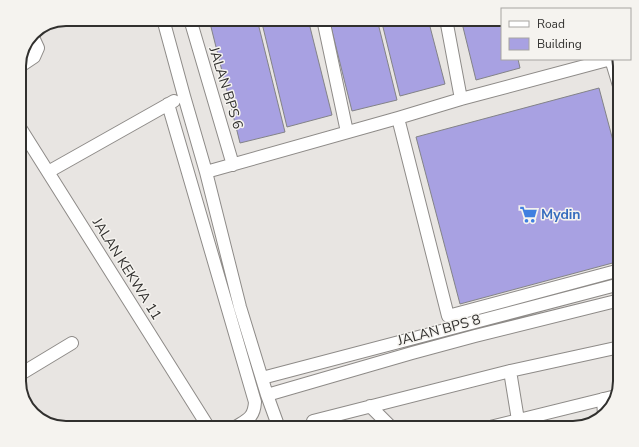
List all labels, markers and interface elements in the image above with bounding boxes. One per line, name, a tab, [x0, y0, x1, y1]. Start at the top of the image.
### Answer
legend	[501, 8, 631, 60]
text: Road	[537, 16, 565, 32]
text: Building	[537, 36, 582, 52]
street label: JALAN BPS 6	[204, 44, 248, 132]
supermarket icon: Mydin	[518, 204, 538, 224]
place label: Mydin	[541, 205, 581, 224]
street label: JALAN KEKWA 11	[87, 214, 166, 324]
street label: JALAN BPS 8	[394, 310, 483, 350]

